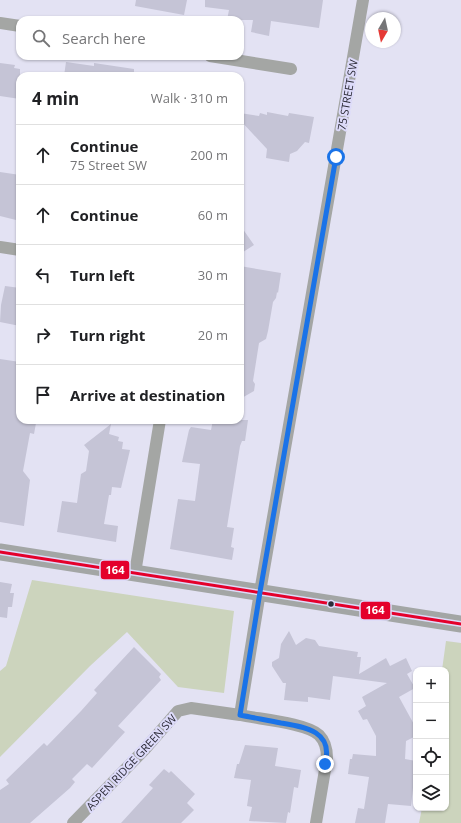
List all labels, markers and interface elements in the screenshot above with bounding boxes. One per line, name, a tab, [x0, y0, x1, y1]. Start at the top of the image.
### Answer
north arrow	[365, 12, 401, 48]
search box	[16, 16, 244, 60]
icon: search	[30, 27, 52, 49]
text: Search here	[62, 28, 146, 48]
street label: 75 STREET SW	[333, 58, 361, 132]
text: 4 min	[32, 87, 79, 110]
text: Walk · 310 m	[151, 89, 228, 107]
text: Continue	[70, 136, 138, 156]
icon: ahead	[32, 144, 54, 166]
text: 200 m	[190, 146, 228, 164]
route start	[327, 148, 345, 166]
text: 75 Street SW	[70, 156, 147, 174]
icon: ahead	[32, 204, 54, 226]
text: Continue	[70, 205, 138, 225]
text: 60 m	[198, 206, 228, 224]
icon: left	[32, 264, 54, 286]
text: Turn left	[70, 265, 135, 285]
text: 30 m	[198, 266, 228, 284]
icon: right	[32, 324, 54, 346]
text: Turn right	[70, 325, 145, 345]
text: 20 m	[198, 326, 228, 344]
icon: arrive	[32, 384, 54, 406]
text: Arrive at destination	[70, 385, 225, 405]
line badge: 164	[100, 560, 130, 580]
text: 164	[106, 562, 125, 577]
unlabelled marker	[326, 599, 336, 609]
line badge: 164	[360, 601, 391, 620]
text: 164	[366, 602, 385, 617]
map controls	[413, 667, 449, 811]
button: +	[413, 667, 449, 703]
button: −	[413, 703, 449, 739]
street label: ASPEN RIDGE GREEN SW	[83, 711, 179, 813]
button: locate	[413, 739, 449, 775]
route end	[316, 755, 334, 773]
button: layers	[413, 775, 449, 811]

